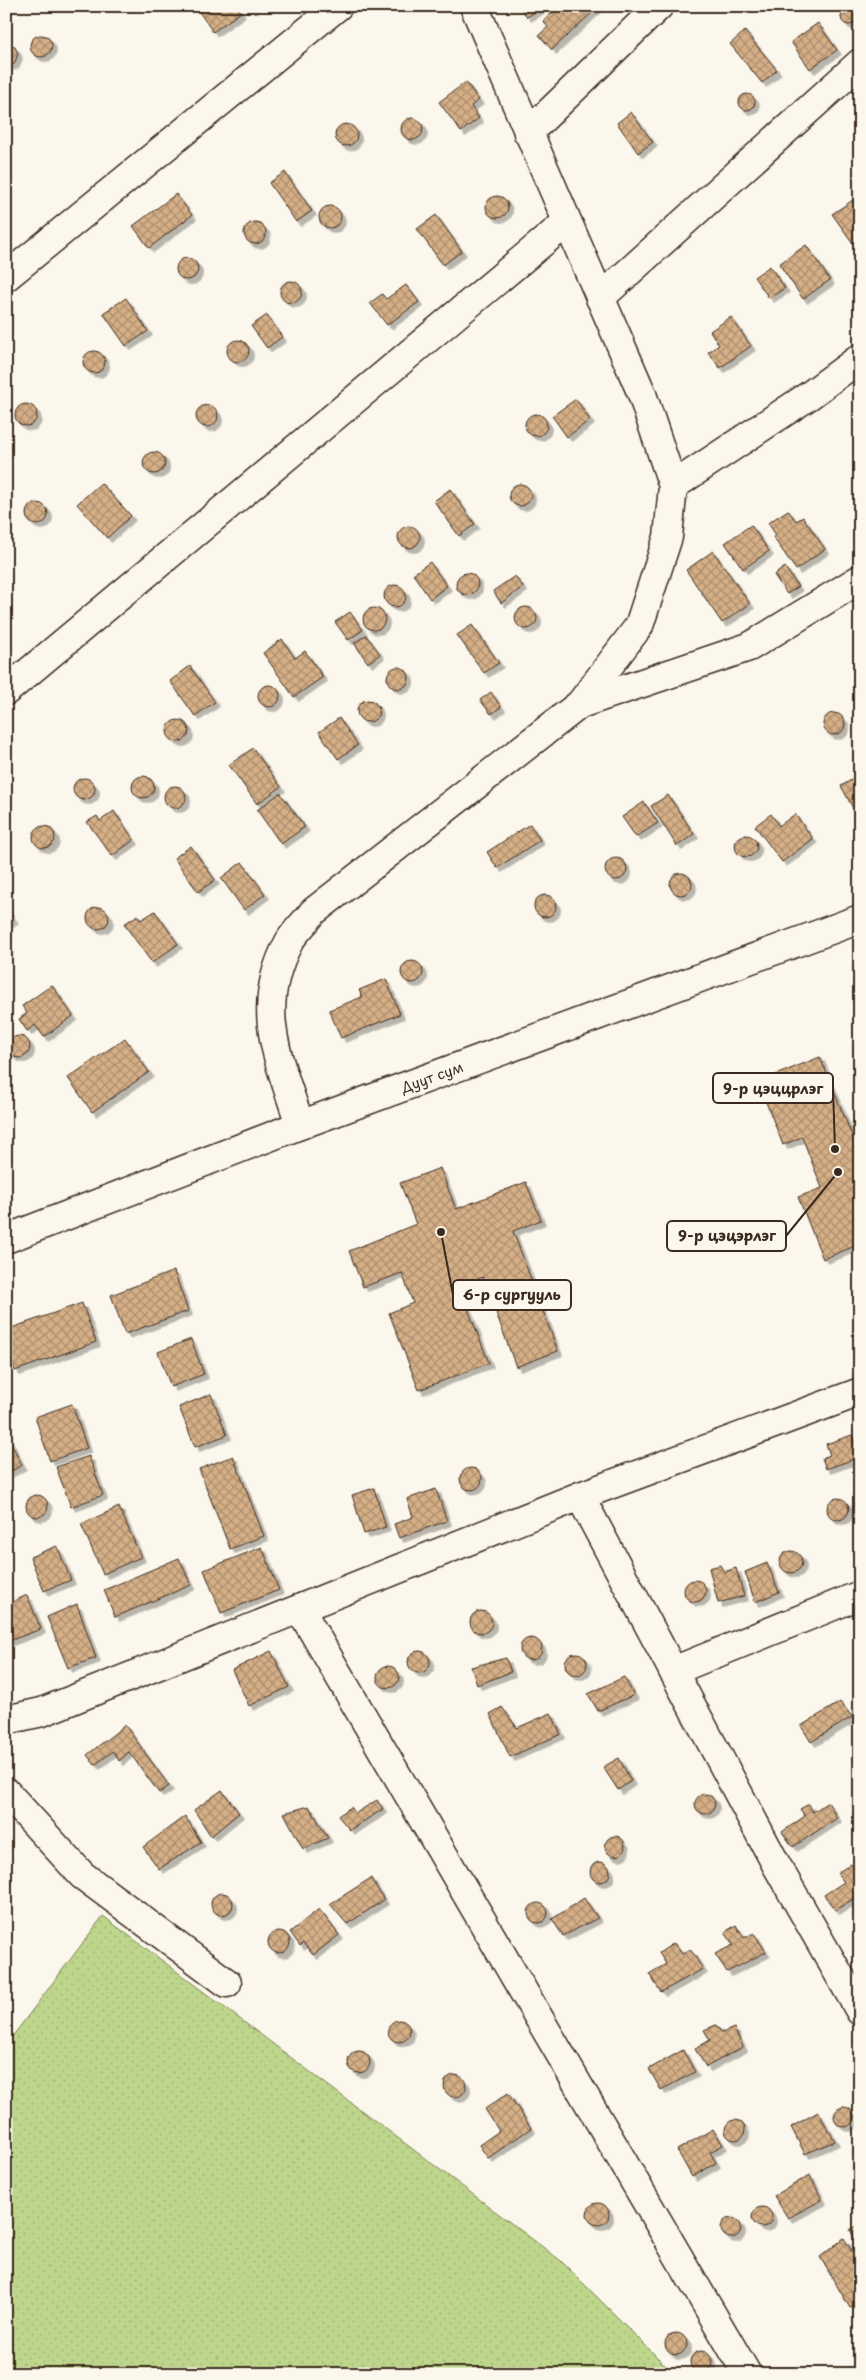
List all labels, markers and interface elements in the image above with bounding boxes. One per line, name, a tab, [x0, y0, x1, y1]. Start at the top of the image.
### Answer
street label: Дуут сум	[397, 1056, 466, 1098]
callout: 9-р цэццрлэг	[713, 1073, 833, 1103]
text: 9-р цэццрлэг	[723, 1076, 824, 1099]
callout: 9-р цэцэрлэг	[667, 1221, 786, 1251]
text: 9-р цэцэрлэг	[678, 1223, 777, 1246]
callout: 6-р сургууль	[453, 1280, 571, 1310]
text: 6-р сургууль	[463, 1282, 561, 1305]

